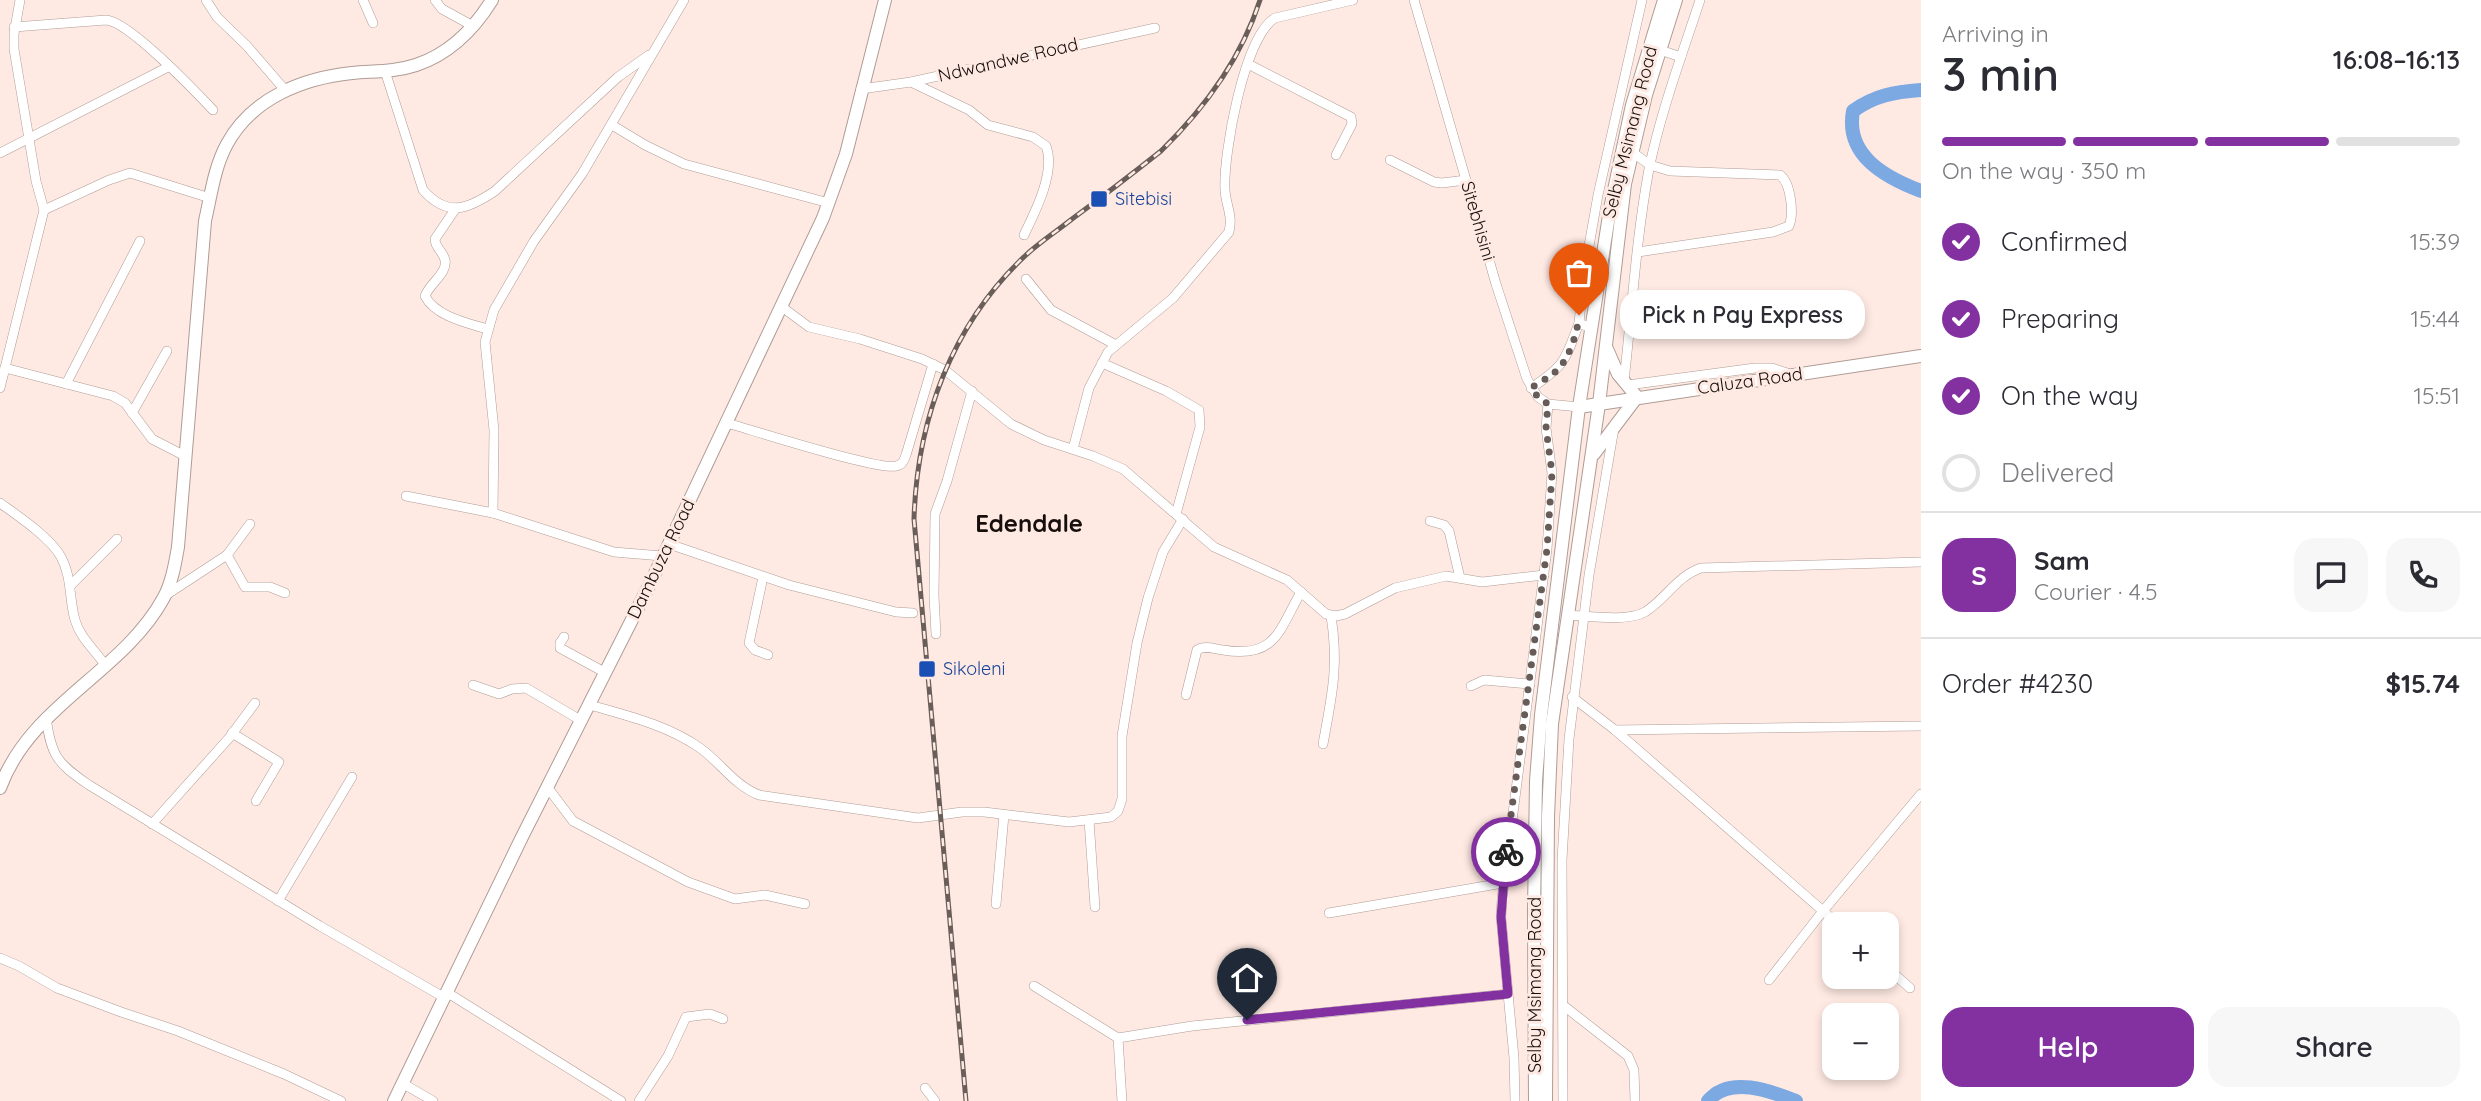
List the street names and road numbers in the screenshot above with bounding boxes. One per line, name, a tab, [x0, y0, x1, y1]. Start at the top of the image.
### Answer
street label: Ndwandwe Road	[936, 32, 1080, 87]
street label: Selby Msimang Road	[1597, 44, 1662, 220]
street label: Sitebhisini	[1456, 178, 1501, 263]
street label: Caluza Road	[1696, 362, 1804, 399]
street label: Dambuza Road	[622, 495, 699, 622]
street label: Selby Msimang Road	[1523, 897, 1546, 1073]

